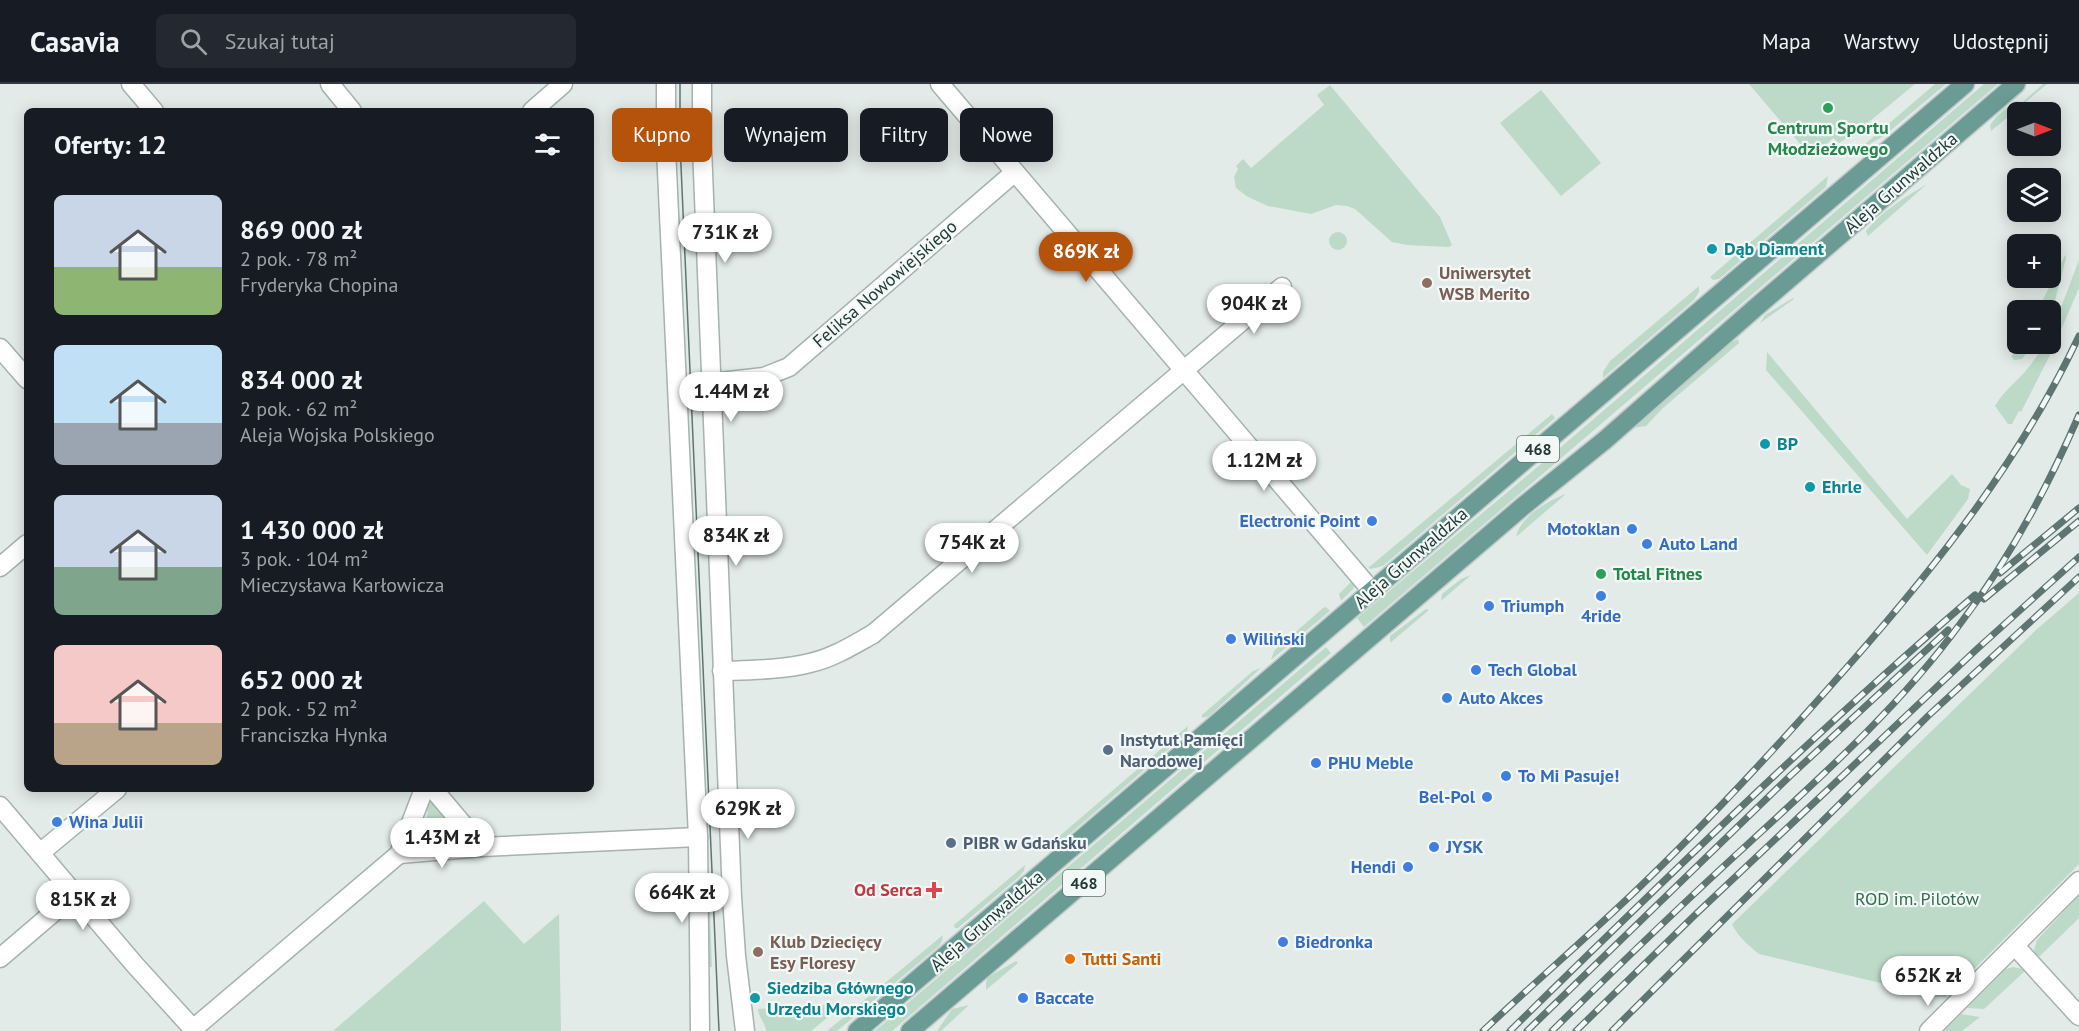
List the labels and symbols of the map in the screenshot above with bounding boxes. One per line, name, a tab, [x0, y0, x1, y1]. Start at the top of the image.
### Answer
marker: Centrum Sportu Młodzieżowego	[1821, 101, 1835, 115]
north arrow	[2007, 102, 2061, 156]
place label: Centrum Sportu Młodzieżowego	[1767, 116, 1889, 160]
street label: Aleja Grunwaldzka	[1839, 127, 1962, 238]
pin: 731K zł	[670, 213, 780, 264]
street label: Feliksa Nowowiejskiego	[808, 215, 962, 353]
pin: 869K zł	[1031, 232, 1141, 283]
place label: Dąb Diament	[1724, 237, 1825, 260]
marker: Dąb Diament	[1705, 242, 1719, 256]
place label: Uniwersytet WSB Merito	[1439, 261, 1531, 305]
marker: Uniwersytet WSB Merito	[1420, 276, 1434, 290]
pin: 904K zł	[1199, 284, 1309, 335]
pin: 1.44M zł	[669, 372, 793, 423]
place label: BP	[1777, 432, 1798, 455]
road number: 468	[1517, 436, 1559, 462]
marker: BP	[1758, 437, 1772, 451]
pin: 1.12M zł	[1202, 441, 1326, 492]
place label: Ehrle	[1822, 475, 1862, 498]
marker: Ehrle	[1803, 480, 1817, 494]
street label: Aleja Grunwaldzka	[1349, 502, 1472, 613]
place label: Electronic Point	[1239, 509, 1361, 532]
marker: Electronic Point	[1365, 514, 1379, 528]
pin: 834K zł	[681, 516, 791, 567]
place label: Motoklan	[1547, 517, 1620, 540]
marker: Motoklan	[1625, 522, 1639, 536]
pin: 754K zł	[917, 523, 1027, 574]
place label: Auto Land	[1659, 532, 1738, 555]
marker: Auto Land	[1640, 537, 1654, 551]
place label: Total Fitnes	[1613, 562, 1703, 585]
marker: Total Fitnes	[1594, 567, 1608, 581]
marker: 4ride	[1594, 589, 1608, 603]
place label: Triumph	[1501, 594, 1564, 617]
marker: Triumph	[1482, 599, 1496, 613]
place label: 4ride	[1581, 604, 1621, 627]
place label: Wiliński	[1243, 627, 1305, 650]
marker: Wiliński	[1224, 632, 1238, 646]
place label: Tech Global	[1488, 658, 1577, 681]
marker: Tech Global	[1469, 663, 1483, 677]
place label: Auto Akces	[1459, 686, 1543, 709]
marker: Auto Akces	[1440, 691, 1454, 705]
place label: Instytut Pamięci Narodowej	[1120, 728, 1243, 772]
marker: Instytut Pamięci Narodowej	[1101, 743, 1115, 757]
place label: PHU Meble	[1328, 751, 1413, 774]
marker: PHU Meble	[1309, 756, 1323, 770]
place label: To Mi Pasuje!	[1518, 764, 1619, 787]
marker: To Mi Pasuje!	[1499, 769, 1513, 783]
place label: Bel-Pol	[1419, 785, 1476, 808]
pin: 629K zł	[693, 789, 803, 840]
marker: Bel-Pol	[1480, 790, 1494, 804]
place label: Wina Julii	[69, 810, 143, 833]
marker: Wina Julii	[50, 815, 64, 829]
pin: 1.43M zł	[380, 818, 504, 869]
place label: PIBR w Gdańsku	[963, 831, 1087, 854]
place label: JYSK	[1445, 835, 1483, 858]
marker: PIBR w Gdańsku	[944, 836, 958, 850]
marker: JYSK	[1427, 840, 1441, 854]
place label: Hendi	[1351, 855, 1396, 878]
marker: Hendi	[1401, 860, 1415, 874]
street label: Aleja Grunwaldzka	[925, 865, 1048, 976]
road number: 468	[1063, 870, 1105, 896]
pin: 664K zł	[627, 873, 737, 924]
place label: Od Serca	[854, 878, 922, 901]
pin: 815K zł	[28, 880, 138, 931]
marker: Od Serca	[927, 883, 941, 897]
park label: ROD im. Pilotów	[1855, 887, 1980, 910]
place label: Klub Dziecięcy Esy Floresy	[770, 930, 882, 974]
place label: Biedronka	[1295, 930, 1373, 953]
marker: Biedronka	[1276, 935, 1290, 949]
marker: Klub Dziecięcy Esy Floresy	[751, 945, 765, 959]
place label: Tutti Santi	[1082, 947, 1161, 970]
marker: Tutti Santi	[1063, 952, 1077, 966]
pin: 652K zł	[1873, 956, 1983, 1007]
place label: Siedziba Głównego Urzędu Morskiego	[767, 976, 914, 1020]
place label: Baccate	[1035, 986, 1094, 1009]
marker: Siedziba Głównego Urzędu Morskiego	[748, 991, 762, 1005]
marker: Baccate	[1016, 991, 1030, 1005]

